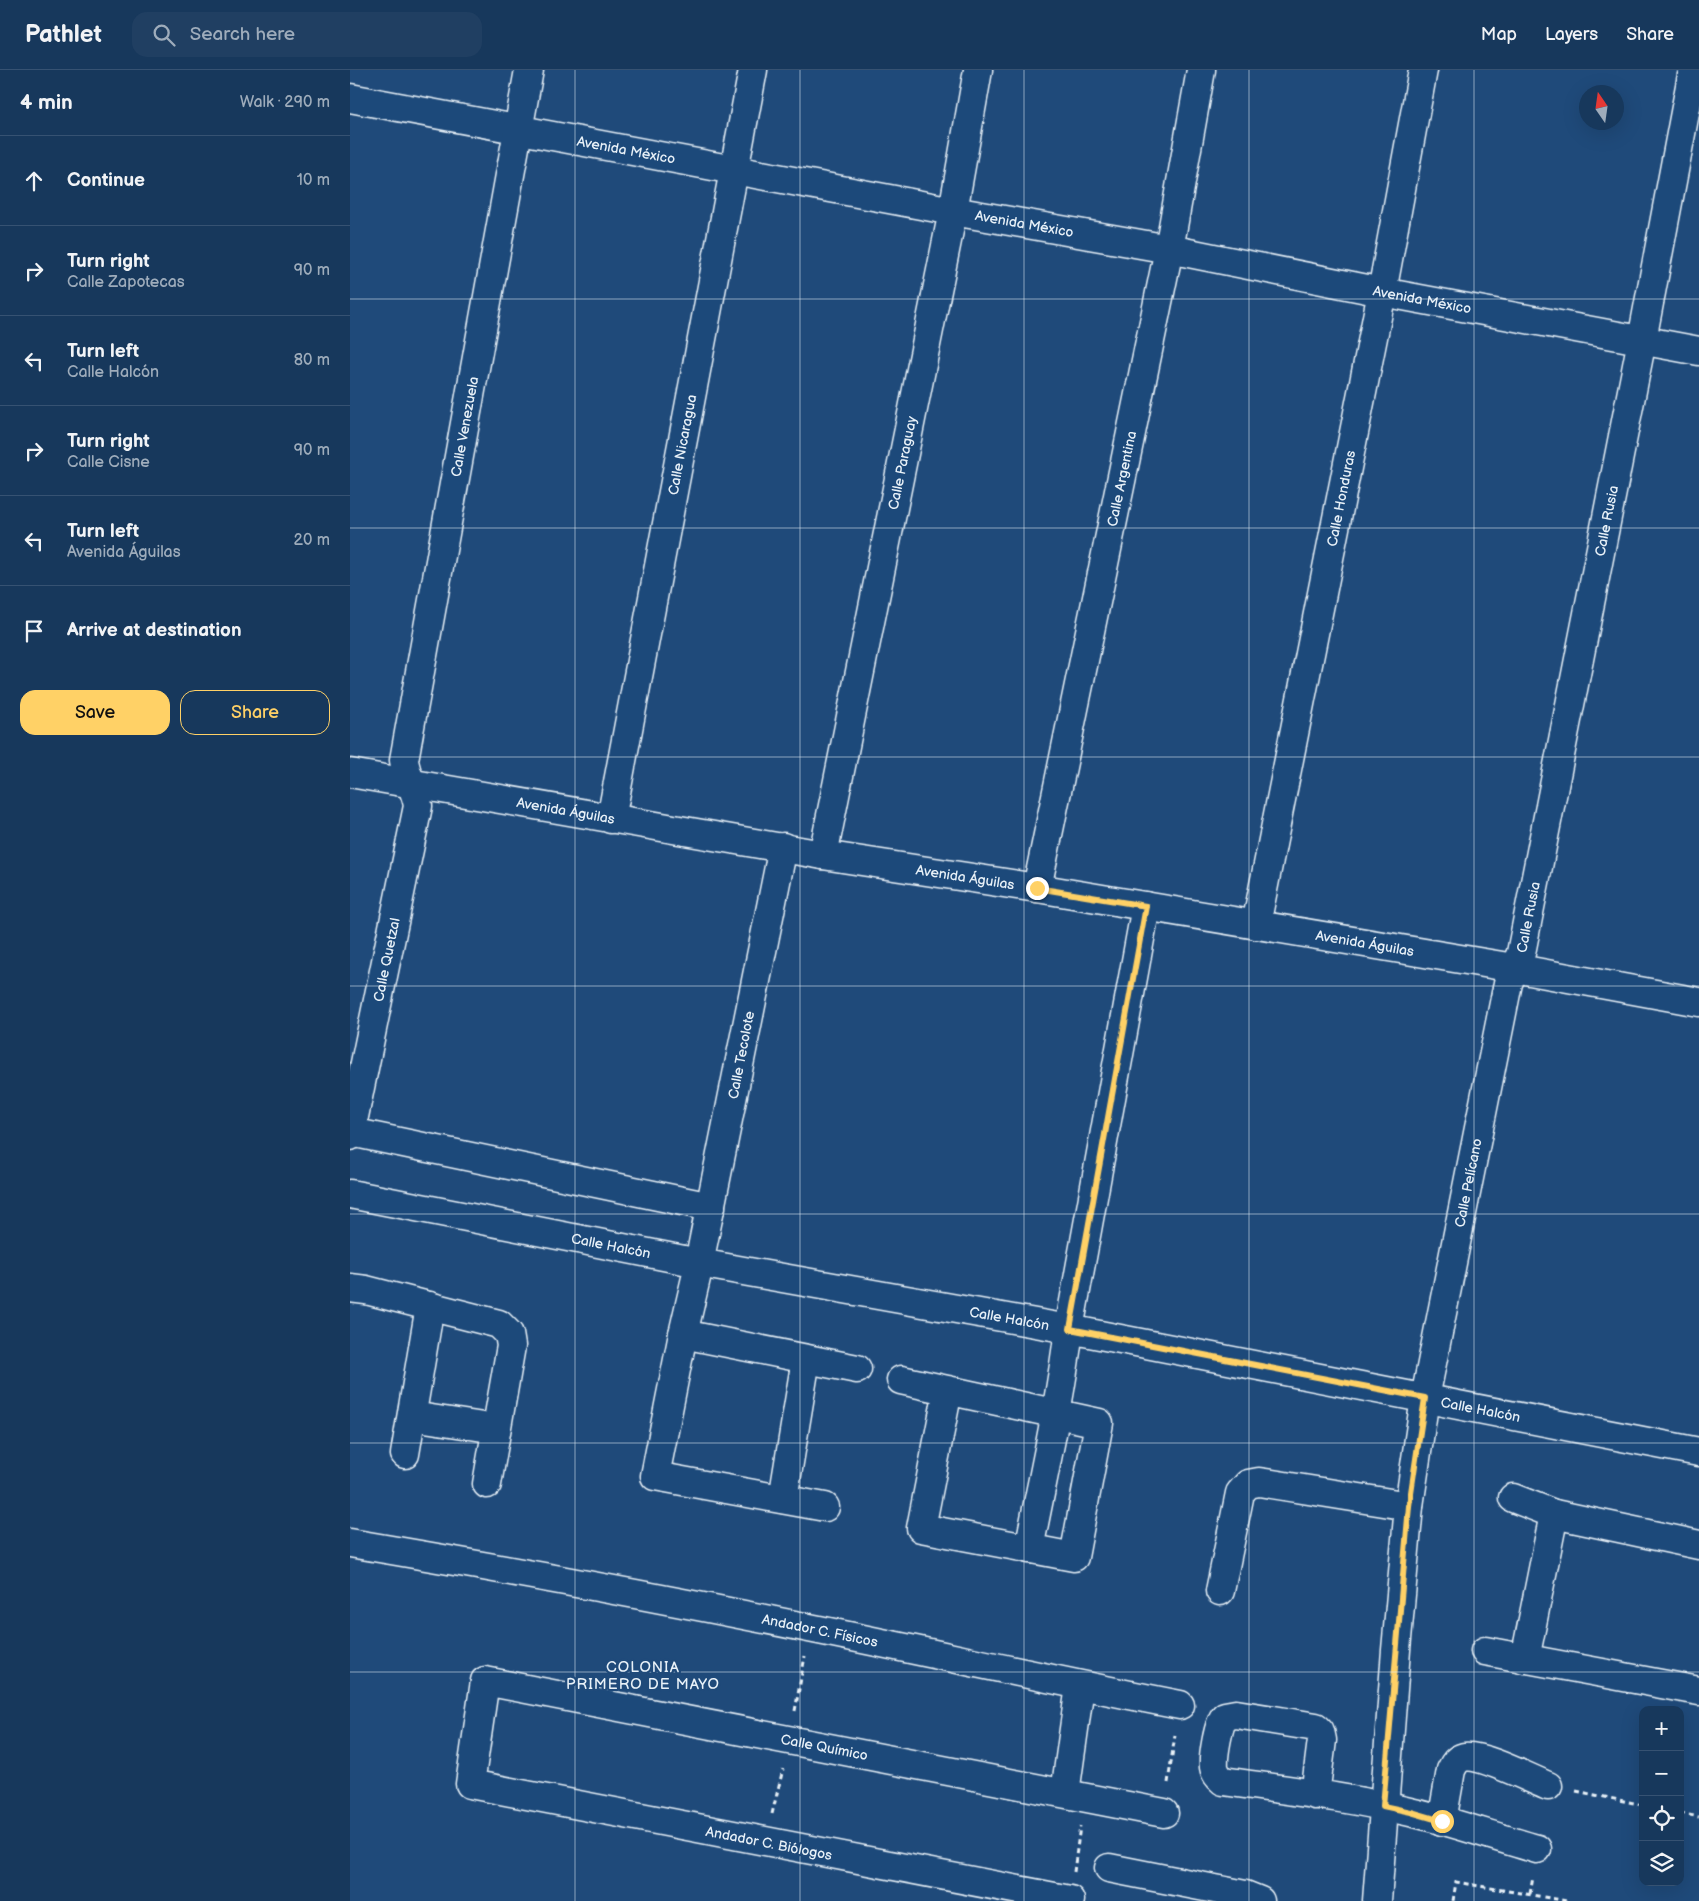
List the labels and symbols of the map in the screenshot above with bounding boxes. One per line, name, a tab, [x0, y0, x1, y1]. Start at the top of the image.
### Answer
north arrow	[1579, 85, 1624, 130]
street label: Avenida México	[576, 133, 677, 168]
street label: Avenida México	[974, 207, 1075, 241]
street label: Avenida México	[1371, 282, 1473, 317]
street label: Calle Venezuela	[447, 375, 482, 478]
street label: Calle Nicaragua	[665, 393, 700, 496]
street label: Calle Paraguay	[885, 414, 921, 511]
street label: Calle Argentina	[1104, 429, 1140, 528]
street label: Calle Honduras	[1324, 449, 1359, 548]
street label: Calle Rusia	[1591, 484, 1622, 558]
street label: Avenida Águilas	[515, 794, 616, 828]
street label: Avenida Águilas	[915, 861, 1016, 893]
route end	[1026, 877, 1049, 900]
street label: Calle Rusia	[1513, 880, 1544, 954]
street label: Calle Quetzal	[370, 916, 404, 1003]
street label: Avenida Águilas	[1314, 927, 1415, 960]
street label: Calle Tecolote	[725, 1010, 758, 1101]
street label: Calle Pelícano	[1451, 1137, 1486, 1229]
street label: Calle Halcón	[570, 1230, 652, 1262]
street label: Calle Halcón	[968, 1303, 1051, 1334]
street label: Calle Halcón	[1439, 1394, 1522, 1426]
street label: Andador C. Físicos	[760, 1611, 879, 1651]
district label: COLONIA PRIMERO DE MAYO	[566, 1658, 720, 1694]
street label: Calle Químico	[779, 1731, 869, 1764]
route start	[1431, 1810, 1454, 1833]
street label: Andador C. Biólogos	[704, 1823, 834, 1864]

